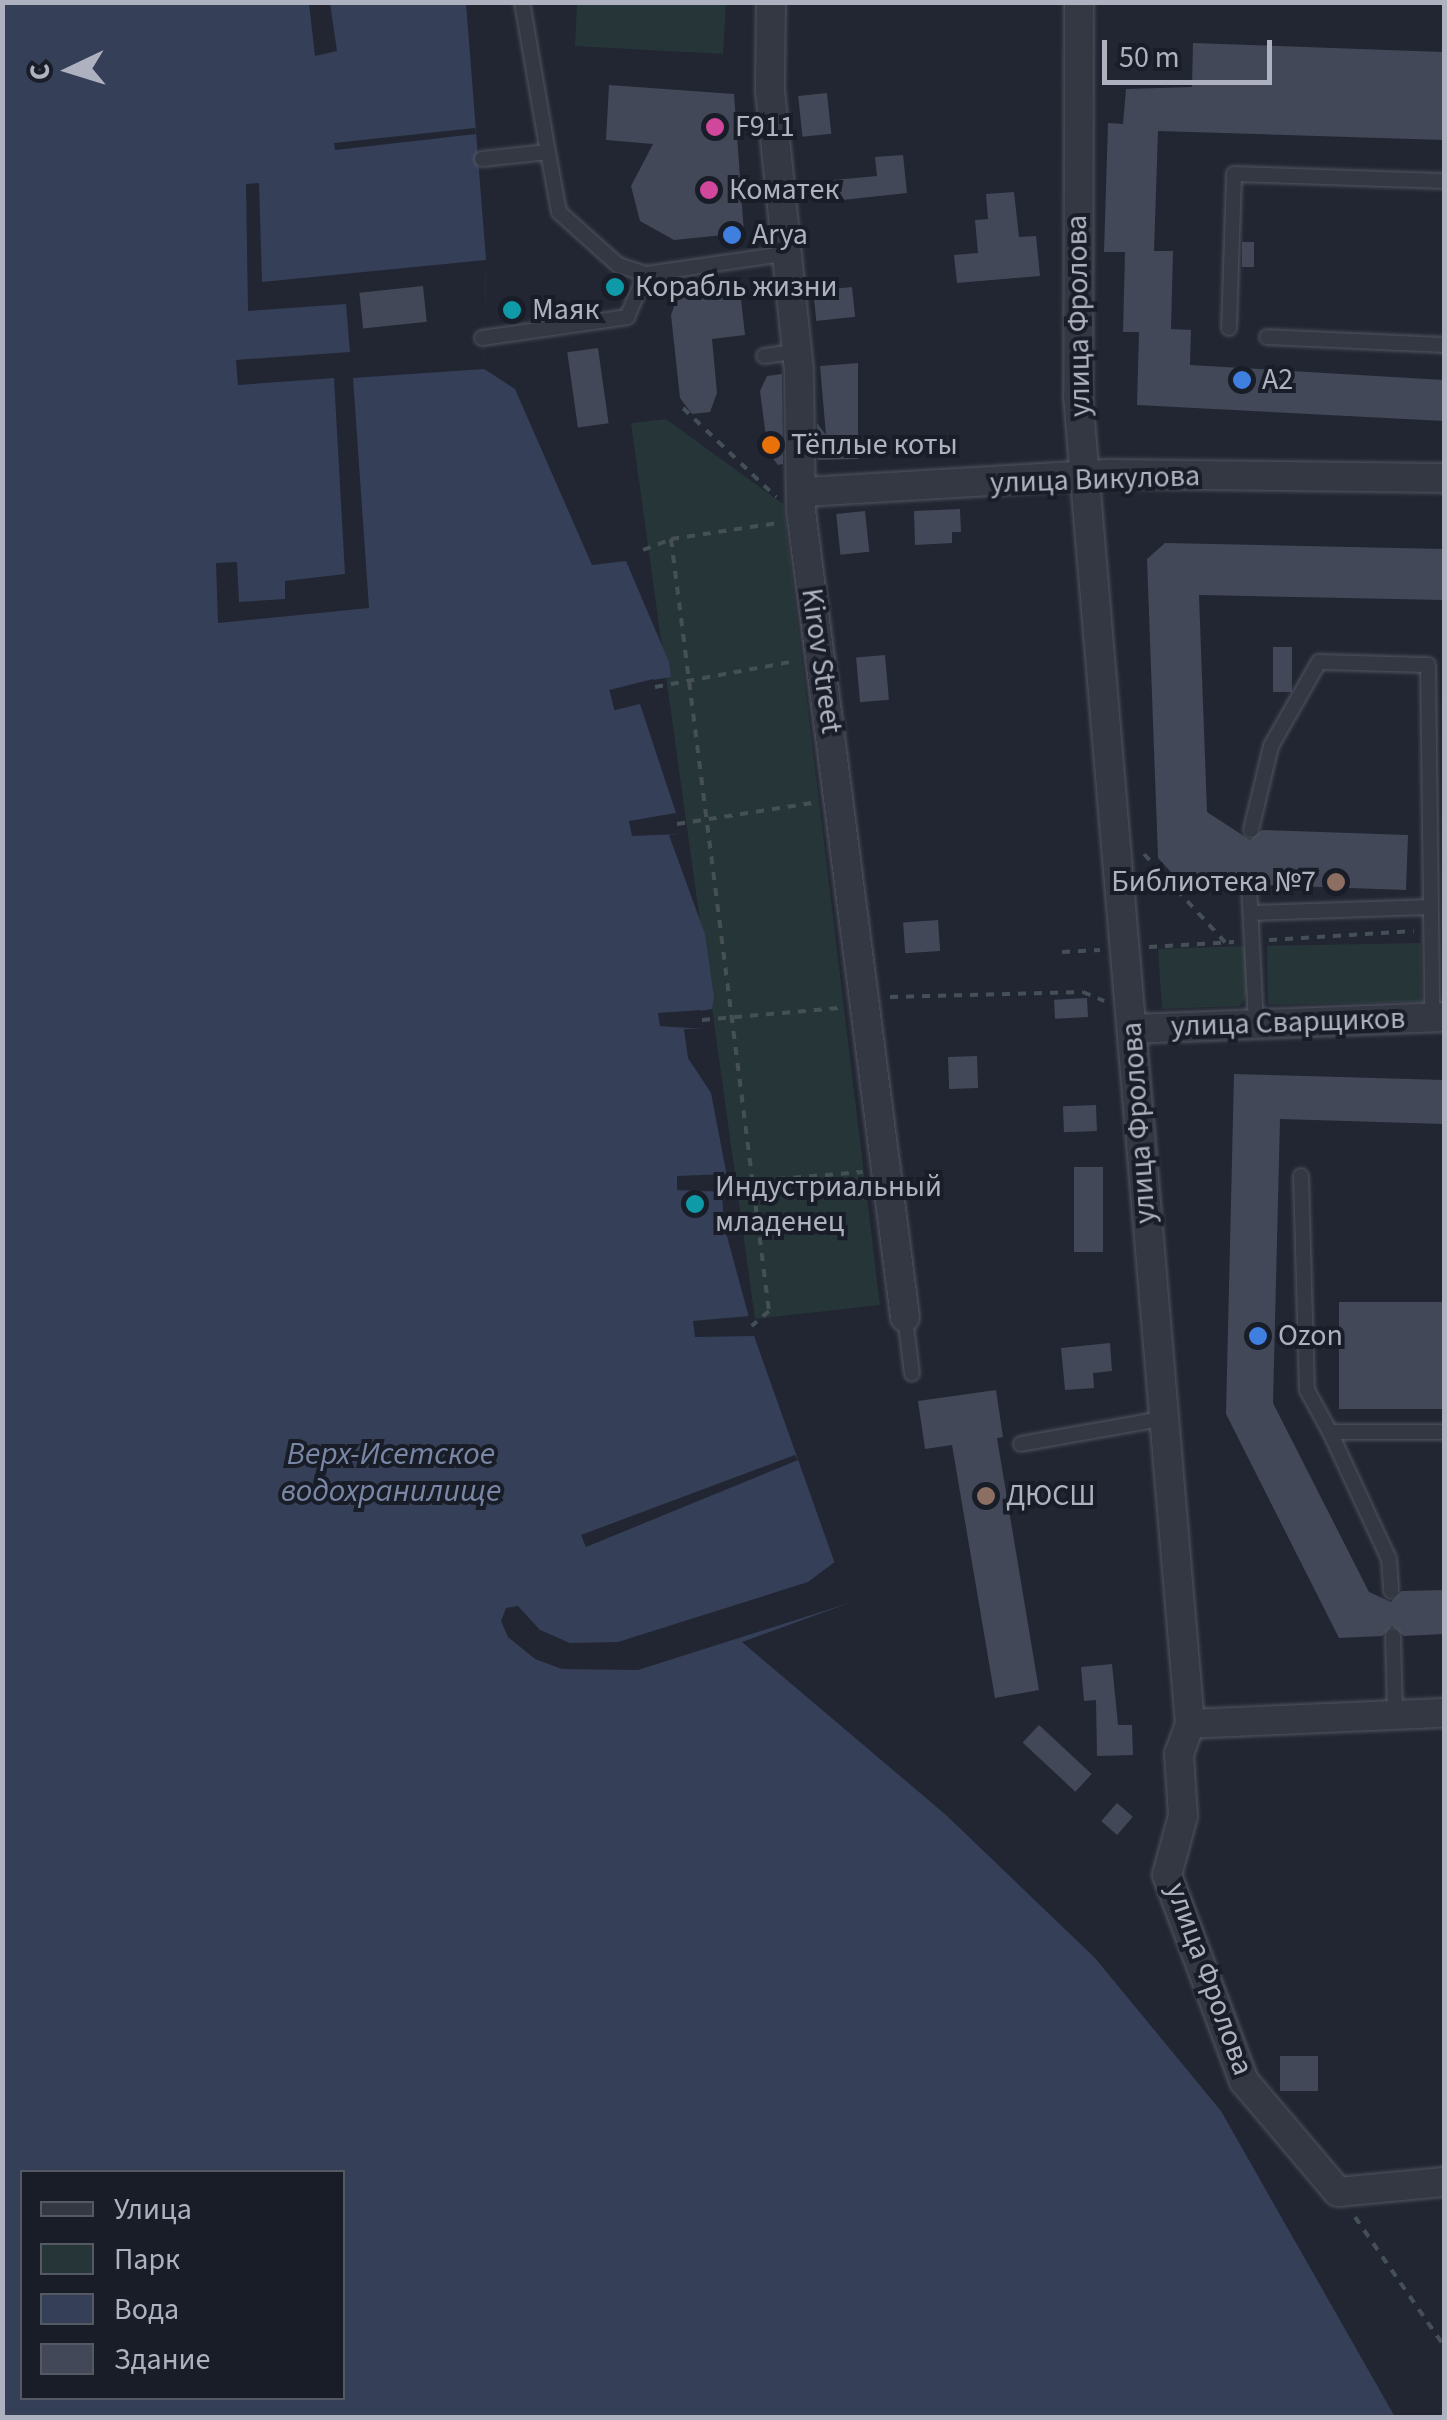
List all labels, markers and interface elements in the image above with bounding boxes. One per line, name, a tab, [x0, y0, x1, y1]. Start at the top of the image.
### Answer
north arrow	[20, 20, 120, 120]
scale bar	[1107, 20, 1277, 82]
text: 50 m	[1119, 36, 1180, 79]
text: С	[20, 63, 61, 82]
place label: F911	[735, 109, 795, 145]
marker: F911	[704, 116, 726, 138]
place label: Коматек	[729, 172, 839, 208]
marker: Коматек	[698, 179, 720, 201]
street label: улица Фролова	[1059, 215, 1099, 417]
place label: Arya	[752, 217, 808, 253]
marker: Arya	[721, 224, 743, 246]
place label: Корабль жизни	[635, 269, 838, 305]
marker: Корабль жизни	[604, 276, 626, 298]
place label: Маяк	[532, 292, 599, 328]
marker: Маяк	[501, 299, 523, 321]
place label: А2	[1262, 362, 1293, 398]
marker: А2	[1231, 369, 1253, 391]
place label: Тёплые коты	[791, 427, 958, 463]
marker: Тёплые коты	[760, 434, 782, 456]
street label: улица Викулова	[989, 458, 1201, 502]
street label: Kirov Street	[793, 586, 849, 736]
place label: Библиотека №7	[1111, 864, 1316, 900]
marker: Библиотека №7	[1325, 871, 1347, 893]
street label: улица Сварщиков	[1170, 1001, 1406, 1045]
street label: улица Фролова	[1114, 1021, 1164, 1225]
place label: Индустриальный младенец	[715, 1169, 942, 1240]
marker: Индустриальный младенец	[684, 1193, 706, 1215]
place label: Ozon	[1278, 1318, 1343, 1354]
marker: Ozon	[1247, 1325, 1269, 1347]
water label: Верх-Исетское водохранилище	[281, 1436, 501, 1511]
place label: ДЮСШ	[1006, 1478, 1096, 1514]
marker: ДЮСШ	[975, 1485, 997, 1507]
street label: улица Фролова	[1158, 1878, 1260, 2080]
legend	[20, 2170, 345, 2400]
text: Улица	[114, 2188, 192, 2231]
text: Парк	[114, 2238, 180, 2281]
text: Вода	[114, 2288, 179, 2331]
text: Здание	[114, 2338, 210, 2381]

